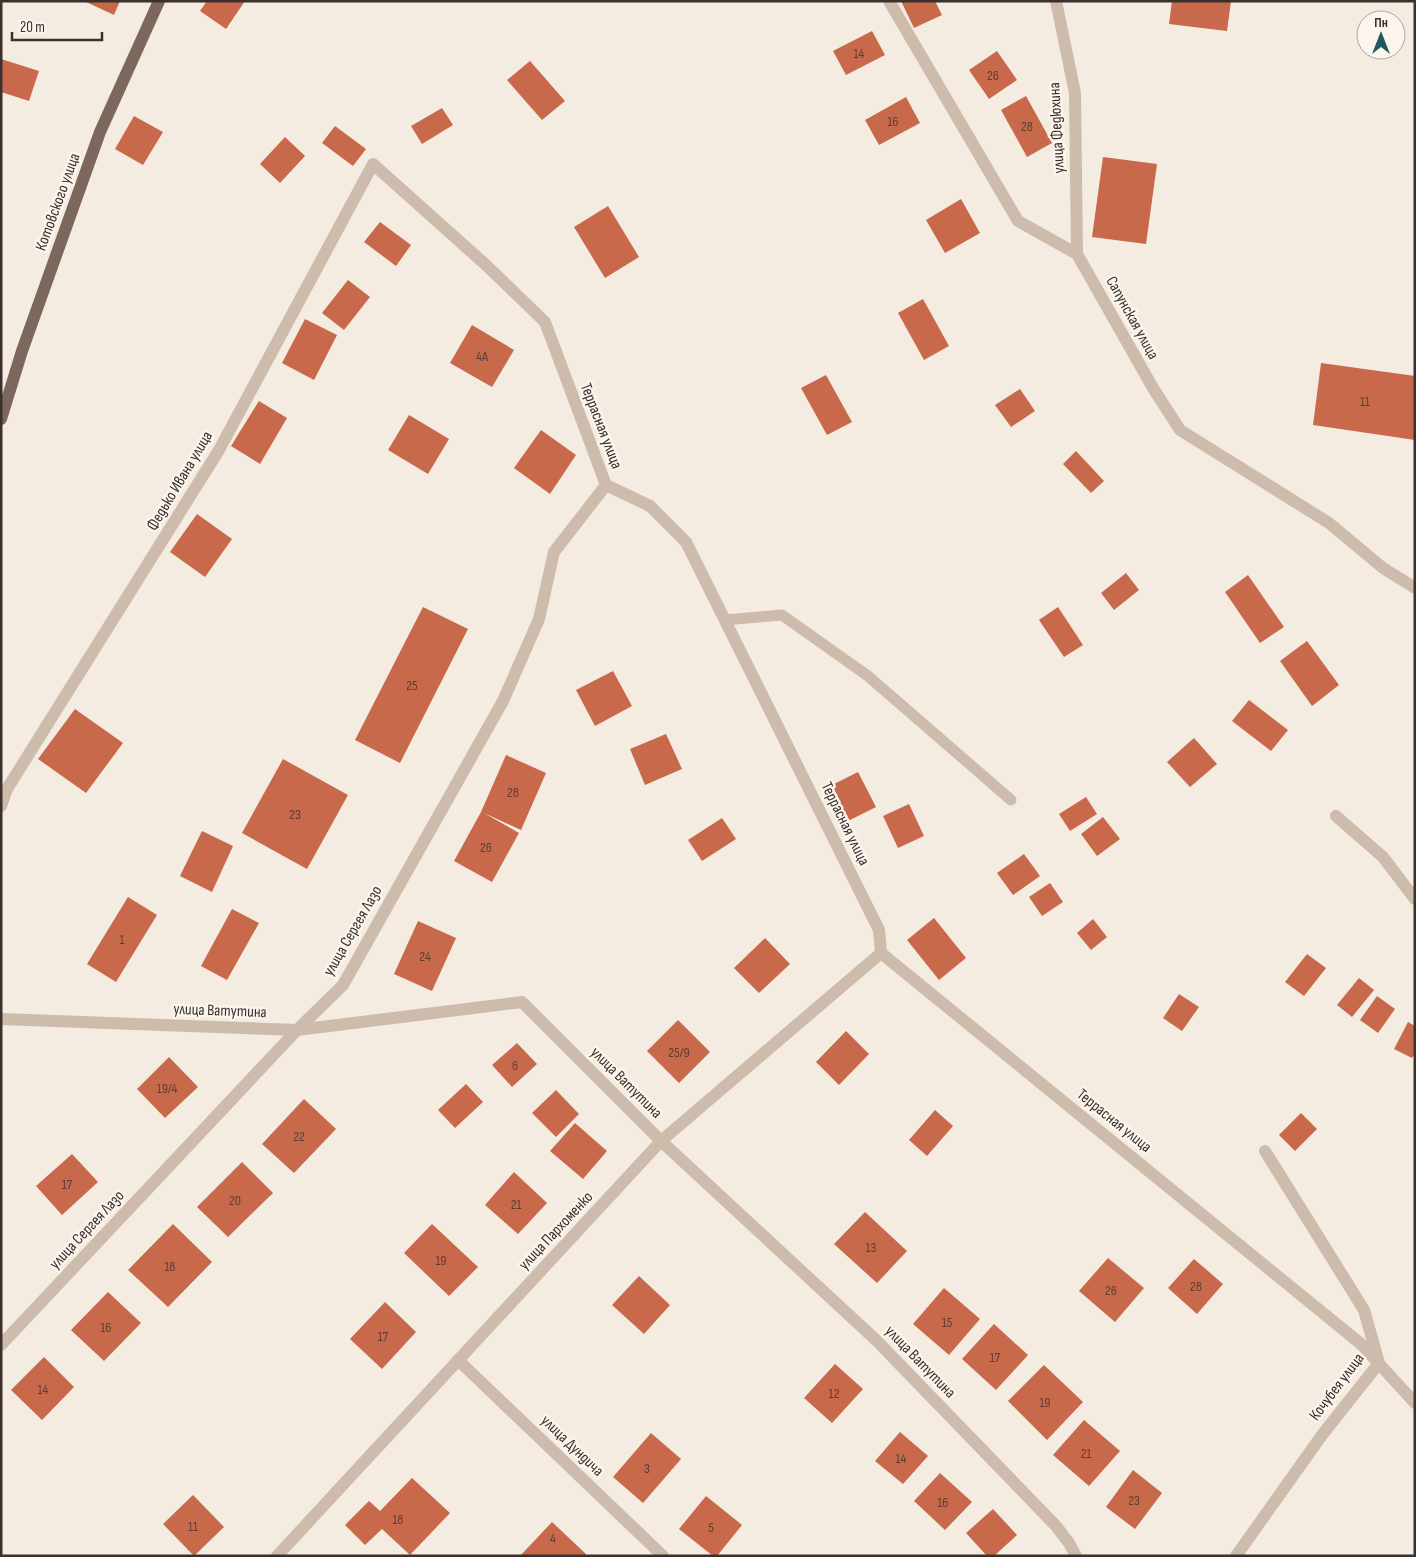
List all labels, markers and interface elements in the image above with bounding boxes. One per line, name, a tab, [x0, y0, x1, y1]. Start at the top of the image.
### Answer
scale bar	[12, 10, 102, 42]
north arrow	[1356, 10, 1406, 60]
text: Пн	[1374, 14, 1388, 31]
text: 20 m	[20, 18, 45, 37]
house number: 14	[854, 45, 865, 62]
house number: 26	[987, 67, 999, 84]
street label: улица Федюхина	[1045, 82, 1069, 174]
house number: 16	[887, 113, 899, 130]
house number: 28	[1021, 118, 1033, 135]
street label: Котовского улица	[32, 151, 84, 253]
street label: Сапунская улица	[1101, 273, 1163, 363]
house number: 4А	[476, 348, 489, 365]
street label: Террасная улица	[576, 380, 626, 472]
house number: 11	[1360, 393, 1370, 410]
street label: Федько Ивана улица	[143, 428, 217, 534]
house number: 25	[406, 677, 418, 694]
street label: Террасная улица	[817, 779, 873, 869]
house number: 28	[507, 784, 519, 801]
house number: 23	[289, 806, 301, 823]
house number: 26	[480, 839, 492, 856]
street label: улица Сергея Лазо	[319, 882, 387, 980]
house number: 1	[120, 931, 125, 948]
house number: 24	[419, 948, 431, 965]
street label: улица Ватутина	[173, 1000, 267, 1022]
street label: улица Ватутина	[586, 1043, 666, 1123]
house number: 25/9	[668, 1044, 690, 1061]
house number: 6	[512, 1057, 518, 1074]
house number: 19/4	[157, 1080, 177, 1097]
street label: Террасная улица	[1073, 1085, 1155, 1157]
house number: 22	[293, 1128, 305, 1145]
house number: 17	[62, 1176, 73, 1193]
street label: улица Сергея Лазо	[46, 1187, 128, 1273]
street label: улица Пархоменко	[515, 1188, 597, 1274]
house number: 20	[229, 1192, 241, 1209]
house number: 21	[511, 1196, 521, 1213]
house number: 13	[866, 1239, 877, 1256]
house number: 19	[435, 1252, 447, 1269]
house number: 18	[164, 1258, 176, 1275]
house number: 28	[1190, 1278, 1202, 1295]
house number: 26	[1105, 1282, 1117, 1299]
house number: 15	[942, 1314, 953, 1331]
house number: 16	[100, 1319, 112, 1336]
street label: улица Ватутина	[881, 1322, 959, 1402]
house number: 17	[378, 1328, 389, 1345]
house number: 17	[990, 1349, 1001, 1366]
street label: Кочубея улица	[1306, 1350, 1368, 1424]
house number: 14	[38, 1381, 49, 1398]
house number: 12	[829, 1385, 840, 1402]
house number: 19	[1039, 1394, 1051, 1411]
street label: улица Дундича	[537, 1411, 607, 1481]
house number: 21	[1081, 1445, 1091, 1462]
house number: 14	[896, 1450, 907, 1467]
house number: 3	[644, 1460, 650, 1477]
house number: 23	[1128, 1492, 1140, 1509]
house number: 16	[937, 1494, 949, 1511]
house number: 18	[392, 1511, 404, 1528]
house number: 11	[188, 1518, 198, 1535]
house number: 5	[708, 1519, 714, 1536]
house number: 4	[550, 1530, 556, 1547]

